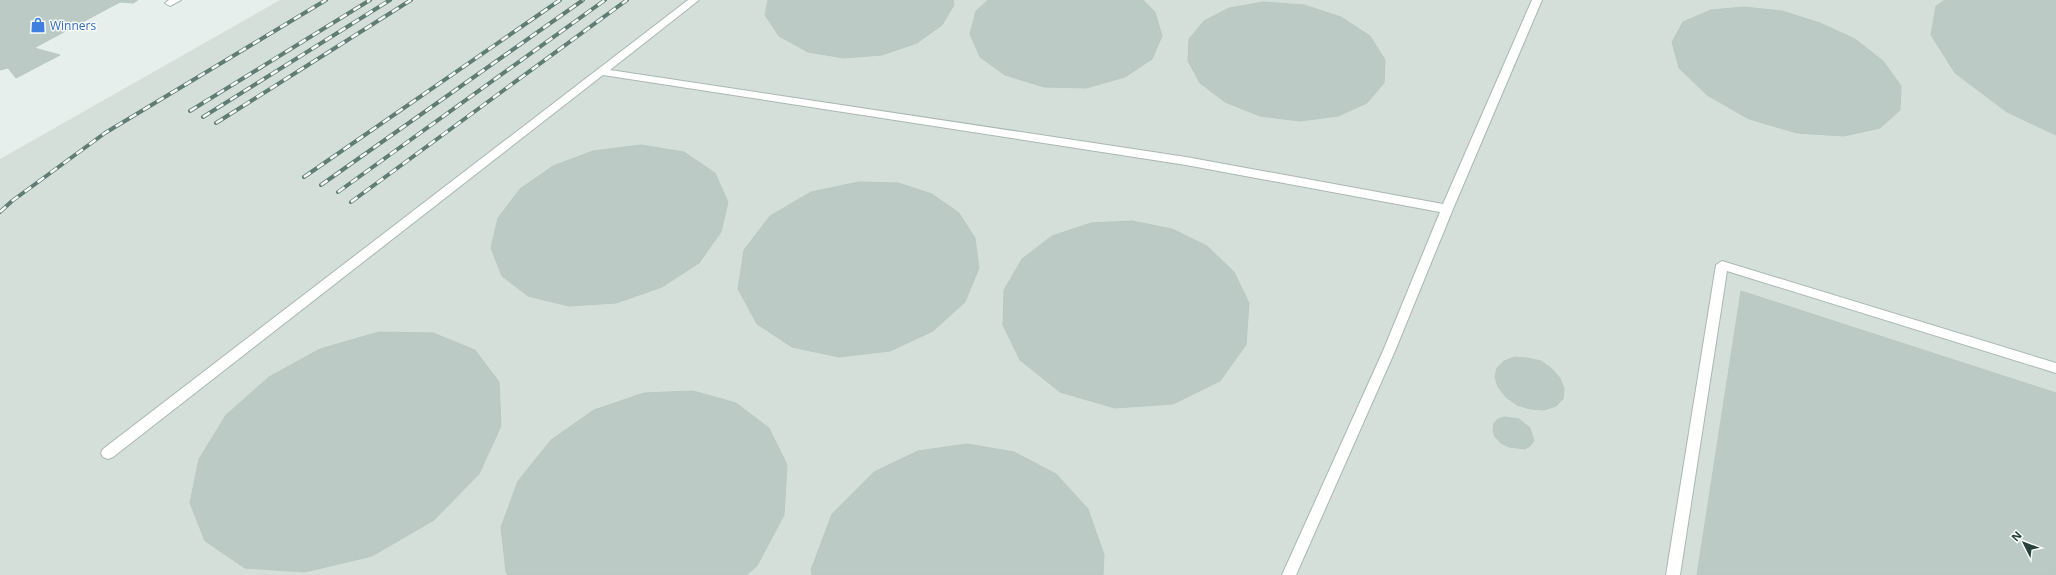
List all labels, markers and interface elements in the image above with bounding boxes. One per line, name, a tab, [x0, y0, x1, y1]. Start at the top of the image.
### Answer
shop icon: Winners	[29, 16, 47, 34]
place label: Winners	[50, 17, 96, 34]
north arrow	[2004, 523, 2044, 563]
text: N	[2008, 528, 2025, 544]

